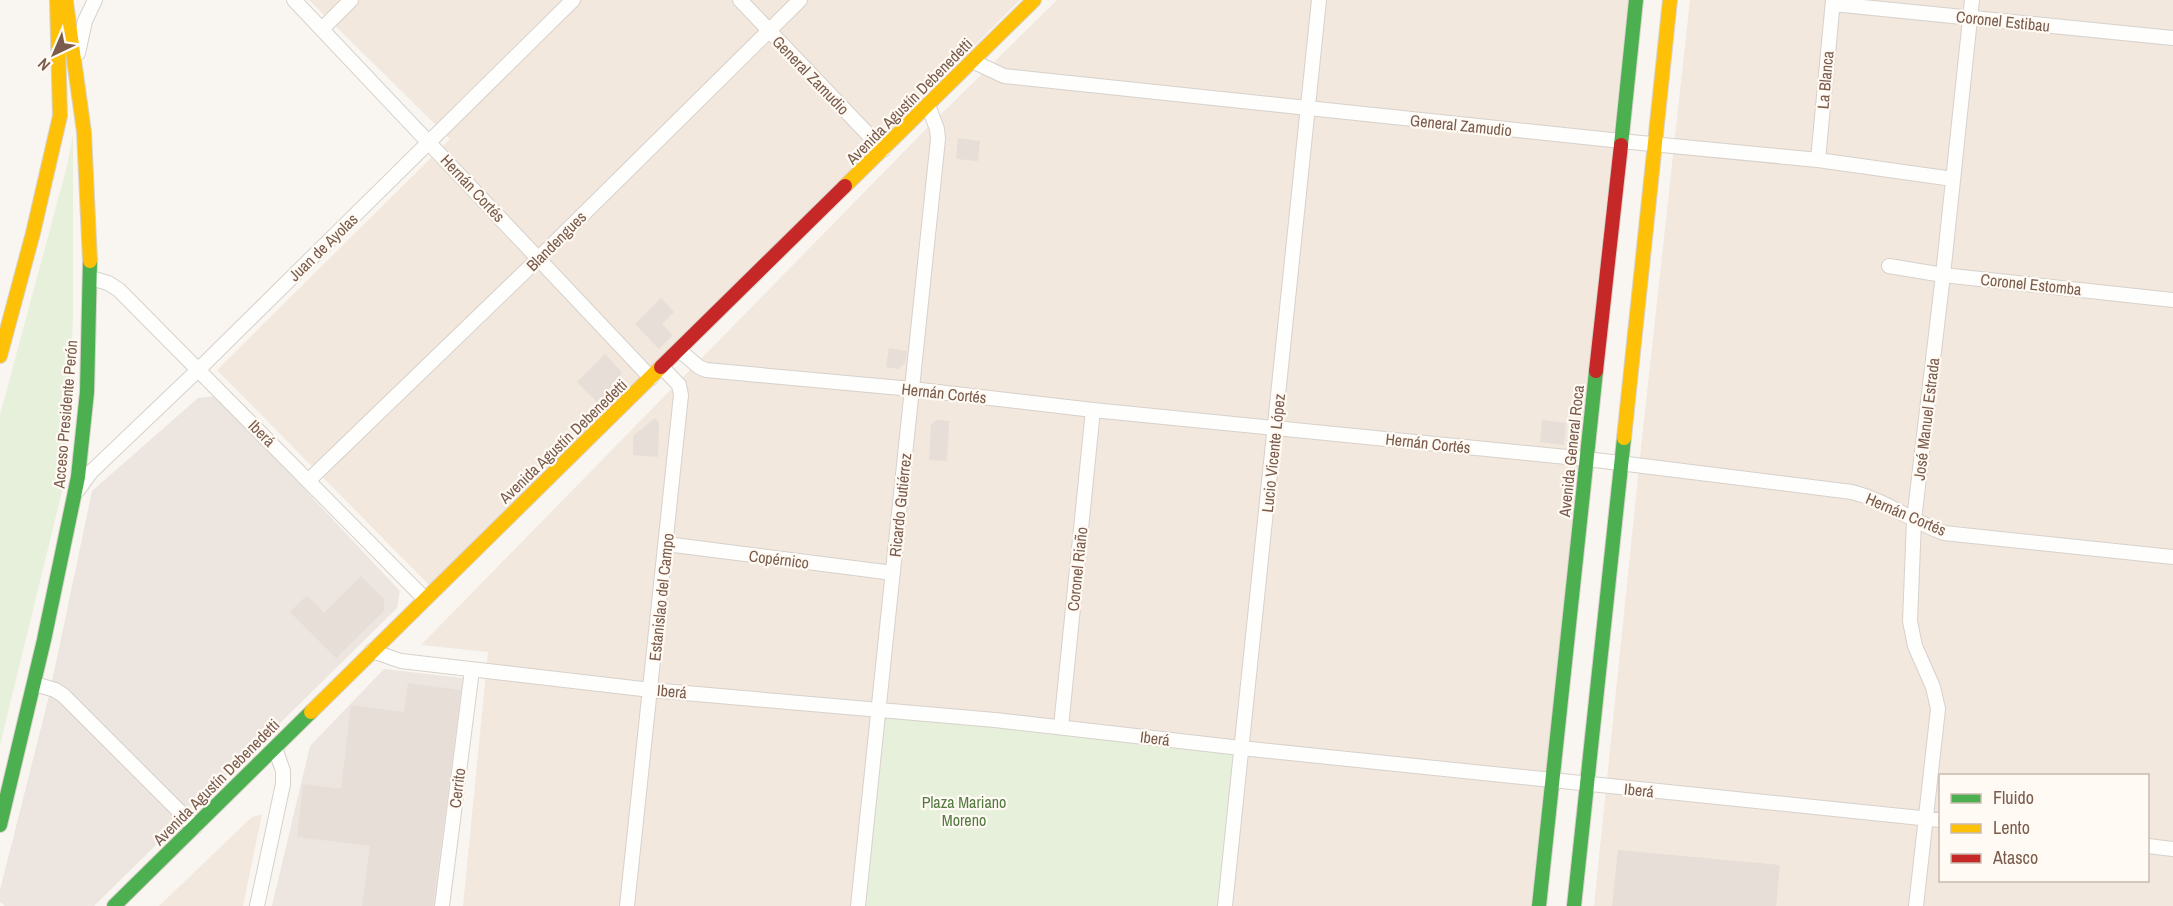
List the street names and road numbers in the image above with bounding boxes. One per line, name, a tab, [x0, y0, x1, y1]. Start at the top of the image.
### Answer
street label: Coronel Estibau	[1955, 5, 2051, 37]
street label: General Zamudio	[768, 31, 854, 119]
street label: Avenida Agustín Debenedetti	[840, 33, 977, 170]
street label: La Blanca	[1811, 49, 1839, 110]
street label: General Zamudio	[1409, 109, 1513, 141]
street label: Hernán Cortés	[436, 149, 510, 227]
street label: Blandengues	[521, 206, 591, 276]
street label: Juan de Ayolas	[283, 208, 363, 286]
street label: Coronel Estomba	[1979, 268, 2083, 300]
street label: Acceso Presidente Perón	[47, 339, 82, 490]
street label: José Manuel Estrada	[1908, 356, 1945, 482]
street label: Avenida Agustín Debenedetti	[493, 374, 632, 509]
street label: Hernán Cortés	[900, 378, 988, 408]
street label: Avenida General Roca	[1553, 383, 1589, 519]
street label: Lucio Vicente López	[1256, 392, 1290, 514]
street label: Iberá	[244, 415, 281, 452]
street label: Hernán Cortés	[1384, 428, 1472, 458]
street label: Ricardo Gutiérrez	[884, 452, 916, 558]
street label: Hernán Cortés	[1862, 487, 1950, 541]
street label: Coronel Riaño	[1062, 526, 1092, 612]
street label: Estanislao del Campo	[643, 532, 679, 662]
street label: Copérnico	[748, 544, 810, 574]
street label: Iberá	[656, 679, 689, 703]
street label: Avenida Agustín Debenedetti	[147, 714, 284, 851]
street label: Iberá	[1139, 725, 1172, 751]
street label: Cerrito	[444, 767, 470, 809]
street label: Iberá	[1623, 777, 1656, 803]

